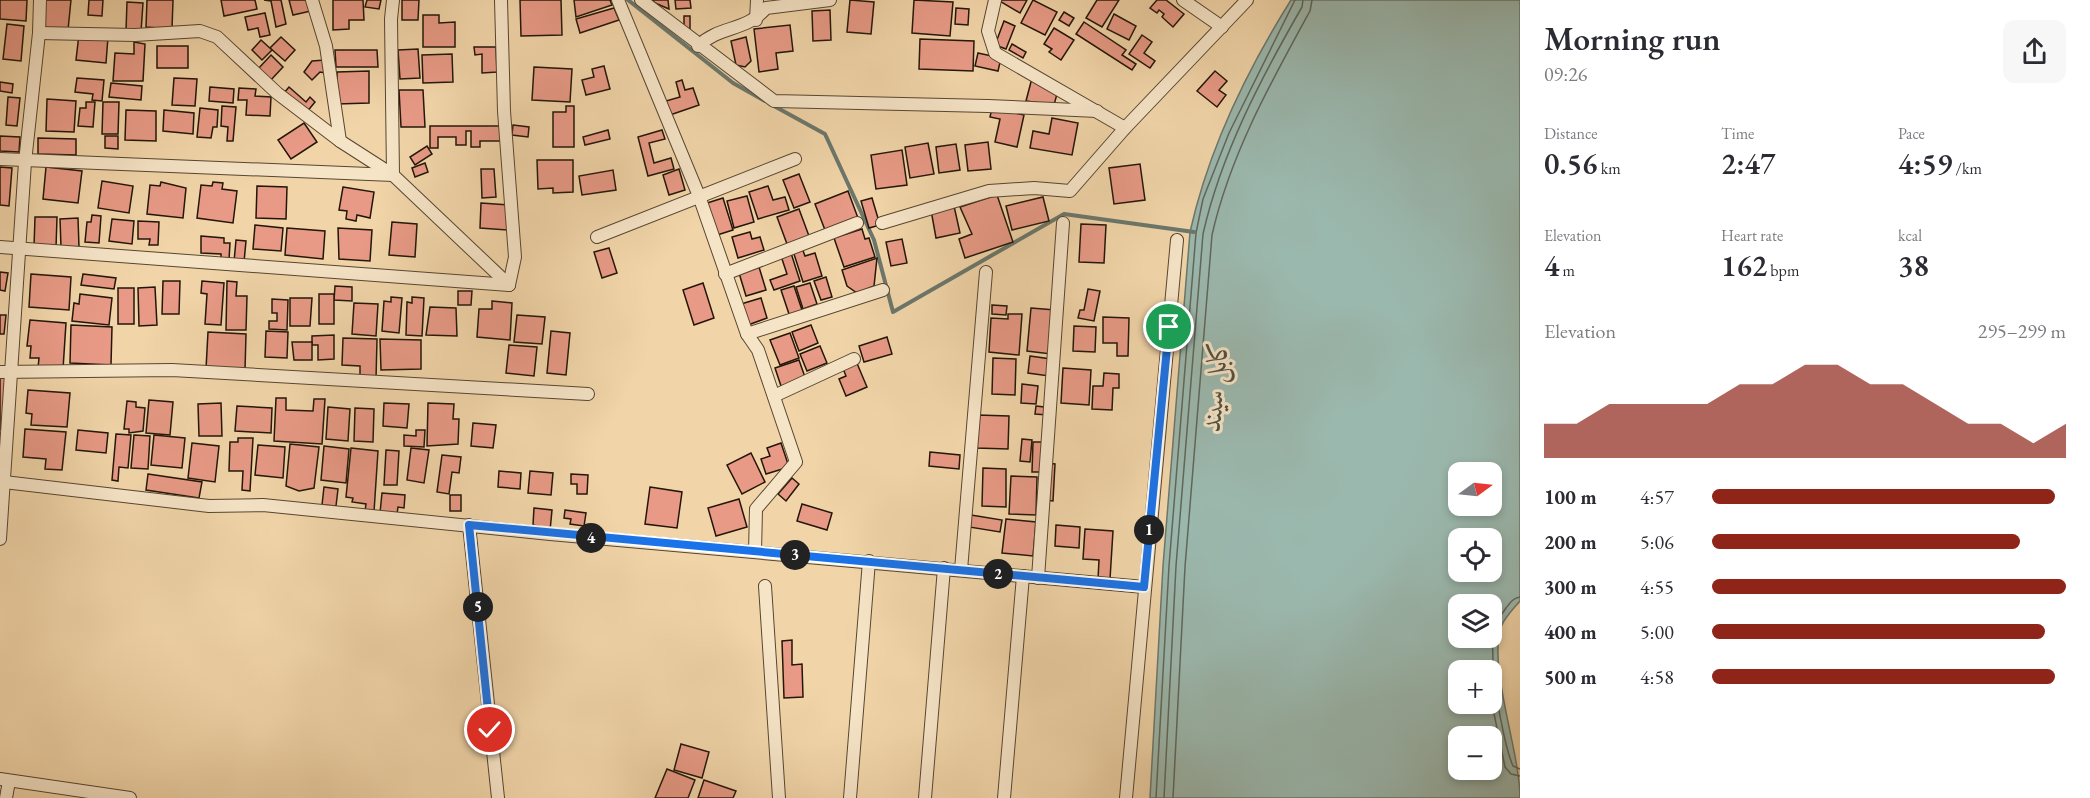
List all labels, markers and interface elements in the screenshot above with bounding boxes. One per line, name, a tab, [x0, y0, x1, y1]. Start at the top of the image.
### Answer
text: Morning run	[1544, 17, 1721, 60]
button: share	[2003, 20, 2066, 83]
text: 09:26	[1544, 61, 1587, 87]
text: Distance	[1544, 123, 1597, 144]
text: Time	[1721, 123, 1754, 144]
text: Pace	[1898, 123, 1925, 144]
text: 0.56	[1544, 144, 1597, 183]
text: 2:47	[1721, 144, 1775, 183]
text: 4:59	[1898, 144, 1952, 183]
text: km	[1597, 158, 1621, 179]
text: /km	[1952, 158, 1982, 179]
text: Elevation	[1544, 225, 1602, 246]
text: Heart rate	[1721, 225, 1783, 246]
text: kcal	[1898, 225, 1922, 246]
text: 4	[1544, 246, 1559, 285]
text: 162	[1721, 246, 1767, 285]
text: 38	[1898, 246, 1929, 285]
text: m	[1559, 260, 1575, 281]
text: bpm	[1767, 260, 1799, 281]
pin	[1143, 301, 1194, 352]
icon: arrive	[1152, 310, 1185, 343]
text: Elevation	[1544, 318, 1616, 344]
text: 295–299 m	[1978, 318, 2066, 344]
water label: کابل سيند	[1192, 337, 1238, 433]
north arrow	[1448, 462, 1502, 516]
map controls	[1448, 462, 1502, 780]
text: 100 m	[1544, 484, 1597, 510]
text: 4:57	[1640, 484, 1674, 510]
pin: 1	[1134, 515, 1164, 545]
text: 1	[1145, 519, 1153, 540]
pin: 4	[576, 523, 606, 553]
text: 4	[587, 527, 595, 548]
button: locate	[1448, 528, 1502, 582]
text: 200 m	[1544, 529, 1597, 555]
text: 5:06	[1640, 529, 1674, 555]
pin: 3	[780, 540, 810, 570]
text: 3	[791, 544, 799, 565]
pin: 2	[983, 559, 1013, 589]
text: 2	[994, 563, 1002, 584]
text: 300 m	[1544, 574, 1597, 600]
text: 4:55	[1640, 574, 1674, 600]
pin: 5	[463, 592, 493, 622]
button: layers	[1448, 594, 1502, 648]
text: 5	[474, 596, 482, 617]
text: 400 m	[1544, 619, 1597, 645]
text: 5:00	[1640, 619, 1674, 645]
button: +	[1448, 660, 1502, 714]
text: 500 m	[1544, 664, 1597, 690]
text: 4:58	[1640, 664, 1674, 690]
pin	[464, 704, 515, 755]
icon: check	[473, 713, 506, 746]
button: −	[1448, 726, 1502, 780]

